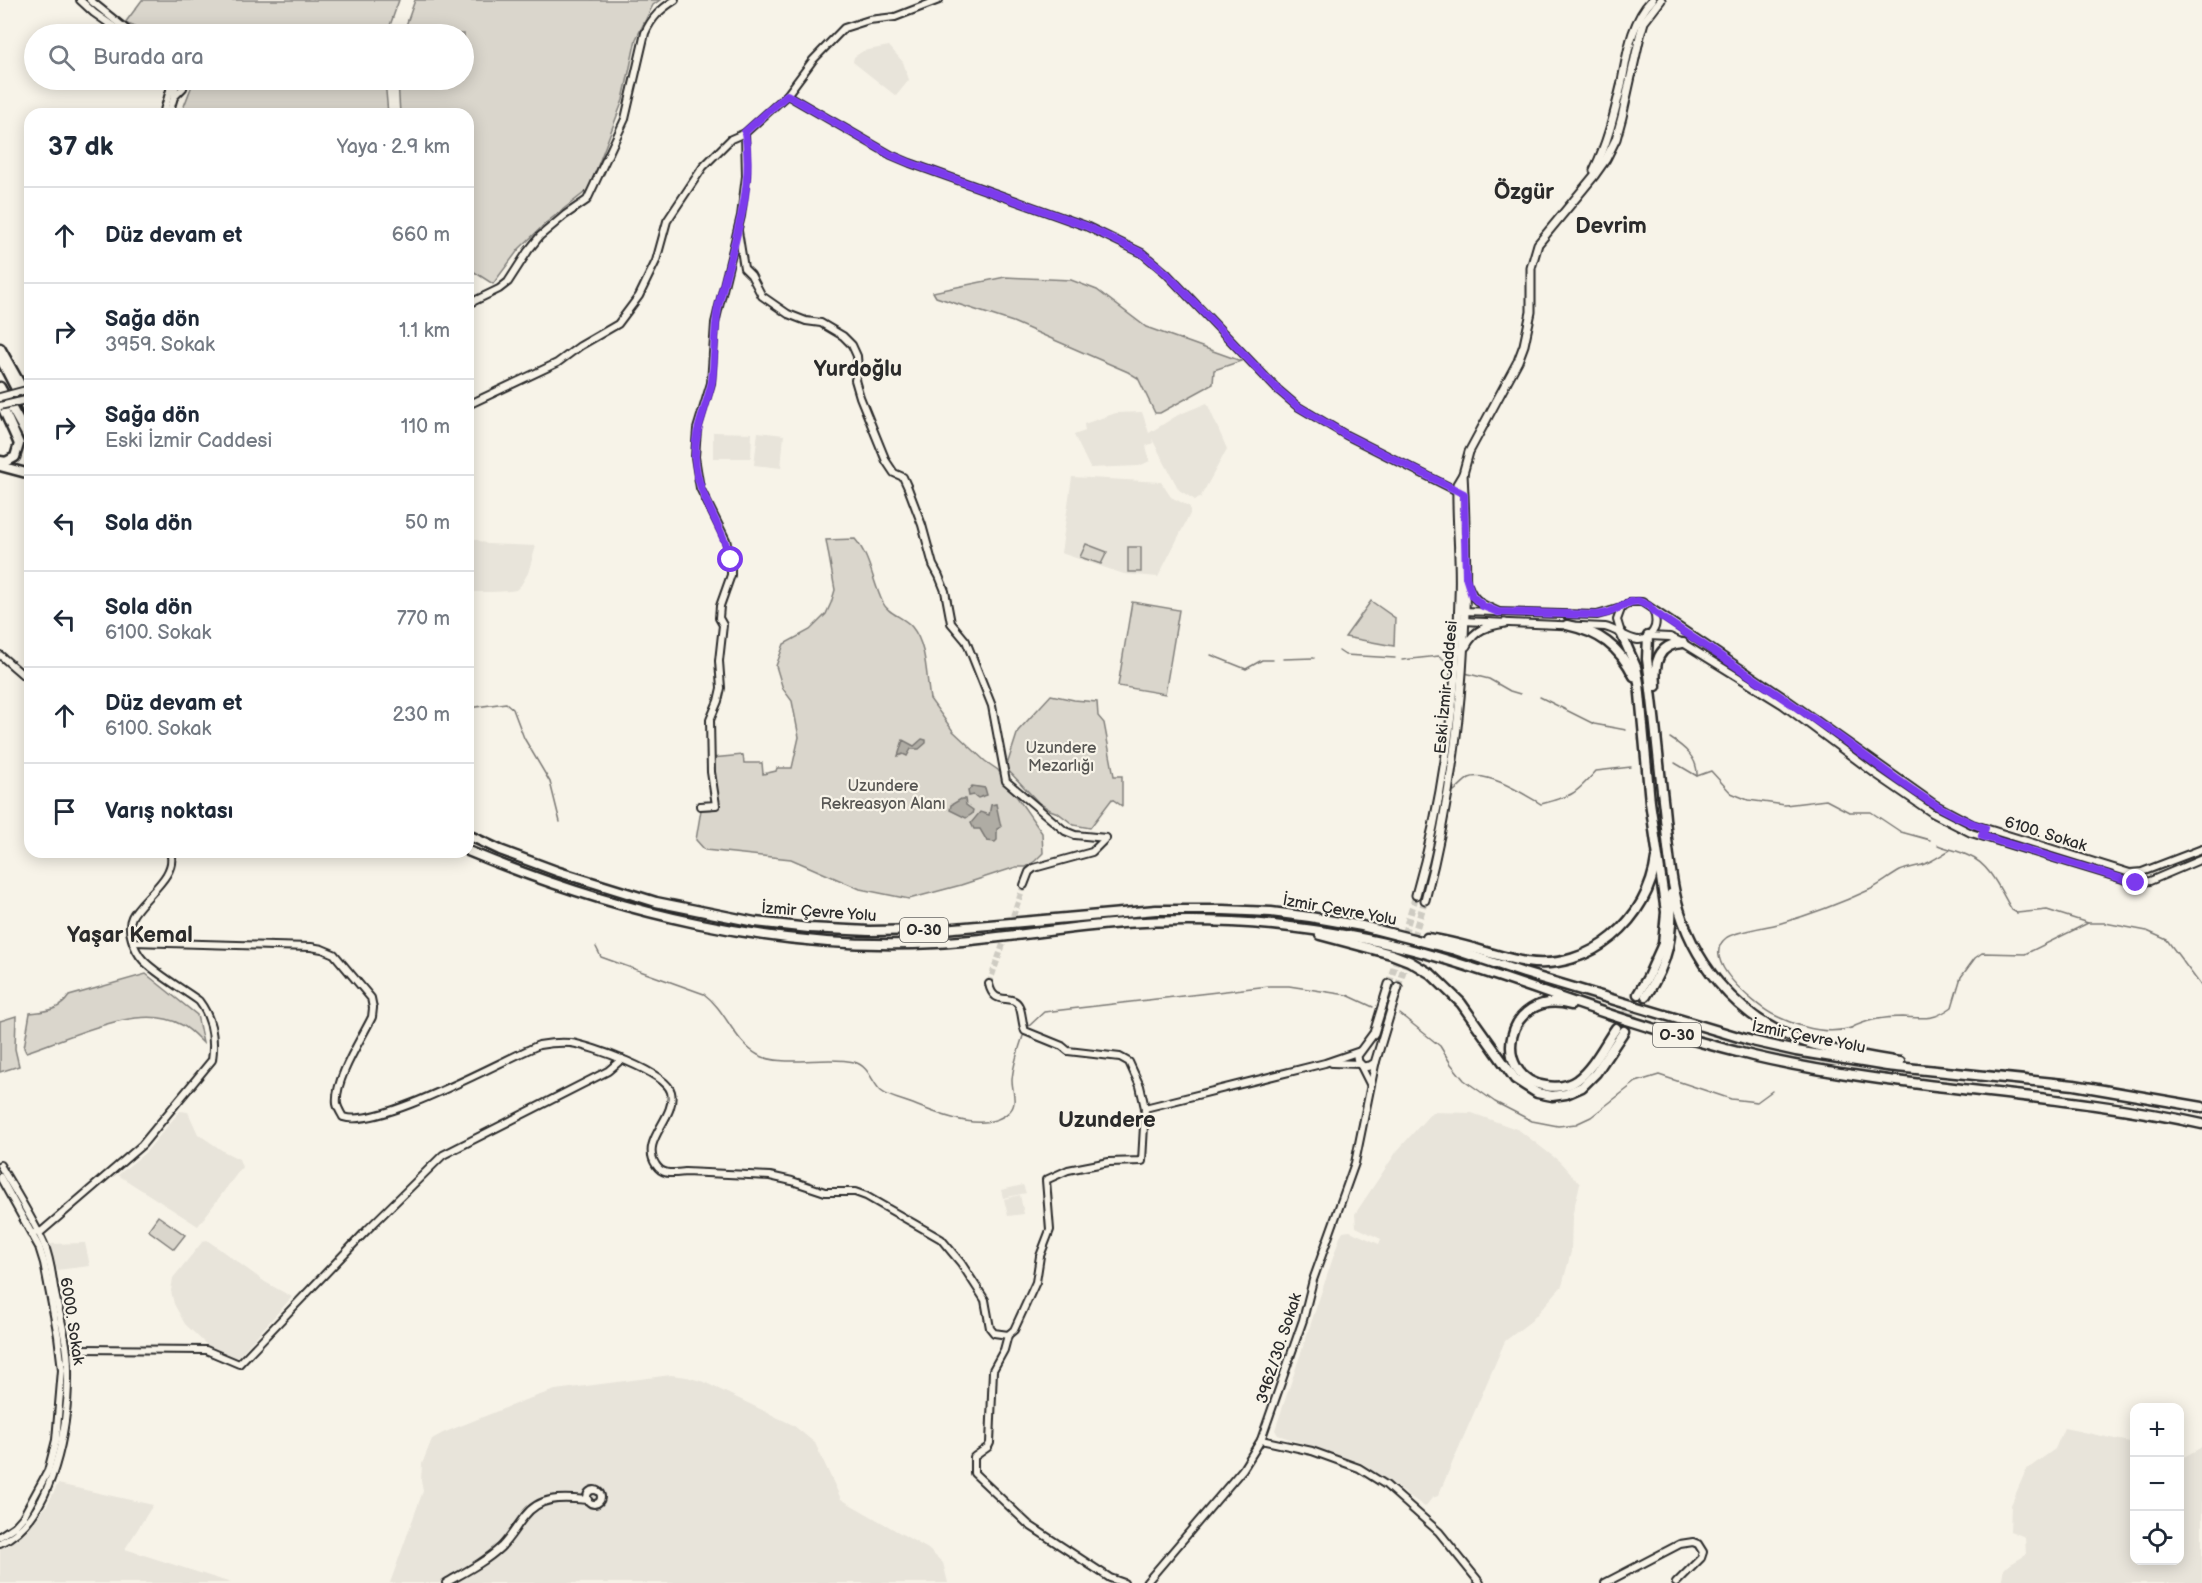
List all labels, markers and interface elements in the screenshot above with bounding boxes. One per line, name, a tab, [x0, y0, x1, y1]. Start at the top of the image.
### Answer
search box	[24, 24, 474, 90]
icon: search	[45, 41, 78, 74]
text: Burada ara	[93, 44, 204, 71]
text: 37 dk	[48, 132, 113, 163]
text: Yaya · 2.9 km	[337, 135, 450, 159]
district label: Özgür	[1494, 177, 1554, 206]
district label: Devrim	[1575, 213, 1647, 240]
icon: ahead	[48, 219, 81, 252]
text: Düz devam et	[105, 222, 242, 249]
text: 660 m	[392, 223, 450, 247]
text: Sağa dön	[105, 306, 200, 333]
icon: right	[48, 315, 81, 348]
text: 1.1 km	[399, 319, 450, 343]
text: 3959. Sokak	[105, 333, 215, 357]
district label: Yurdoğlu	[814, 356, 902, 383]
text: Sağa dön	[105, 402, 200, 429]
icon: right	[48, 411, 81, 444]
text: 110 m	[401, 415, 450, 439]
text: Eski İzmir Caddesi	[105, 429, 272, 453]
icon: left	[48, 507, 81, 540]
text: Sola dön	[105, 510, 193, 537]
text: 50 m	[405, 511, 450, 535]
route start	[717, 546, 743, 572]
text: Sola dön	[105, 594, 193, 621]
icon: left	[48, 603, 81, 636]
text: 770 m	[397, 607, 450, 631]
street label: Eski İzmir Caddesi	[1429, 619, 1462, 755]
text: 6100. Sokak	[105, 621, 211, 645]
text: Düz devam et	[105, 690, 242, 717]
icon: ahead	[48, 699, 81, 732]
text: 230 m	[393, 703, 450, 727]
text: 6100. Sokak	[105, 717, 211, 741]
park label: Uzundere Mezarlığı	[1026, 739, 1097, 776]
park label: Uzundere Rekreasyon Alanı	[820, 777, 946, 814]
icon: arrive	[48, 795, 81, 828]
text: Varış noktası	[105, 798, 233, 825]
street label: 6100. Sokak	[2002, 813, 2089, 856]
route end	[2122, 869, 2148, 895]
street label: İzmir Çevre Yolu	[1281, 889, 1399, 930]
street label: İzmir Çevre Yolu	[761, 897, 877, 926]
road number: O-30	[900, 918, 948, 942]
district label: Yaşar Kemal	[67, 922, 193, 949]
street label: İzmir Çevre Yolu	[1750, 1015, 1868, 1058]
road number: O-30	[1653, 1023, 1701, 1047]
district label: Uzundere	[1058, 1107, 1156, 1134]
street label: 6000. Sokak	[55, 1276, 88, 1367]
street label: 3962/30. Sokak	[1253, 1291, 1306, 1406]
map controls	[2130, 1403, 2184, 1565]
button: +	[2130, 1403, 2184, 1457]
button: −	[2130, 1457, 2184, 1511]
button: locate	[2130, 1511, 2184, 1565]

